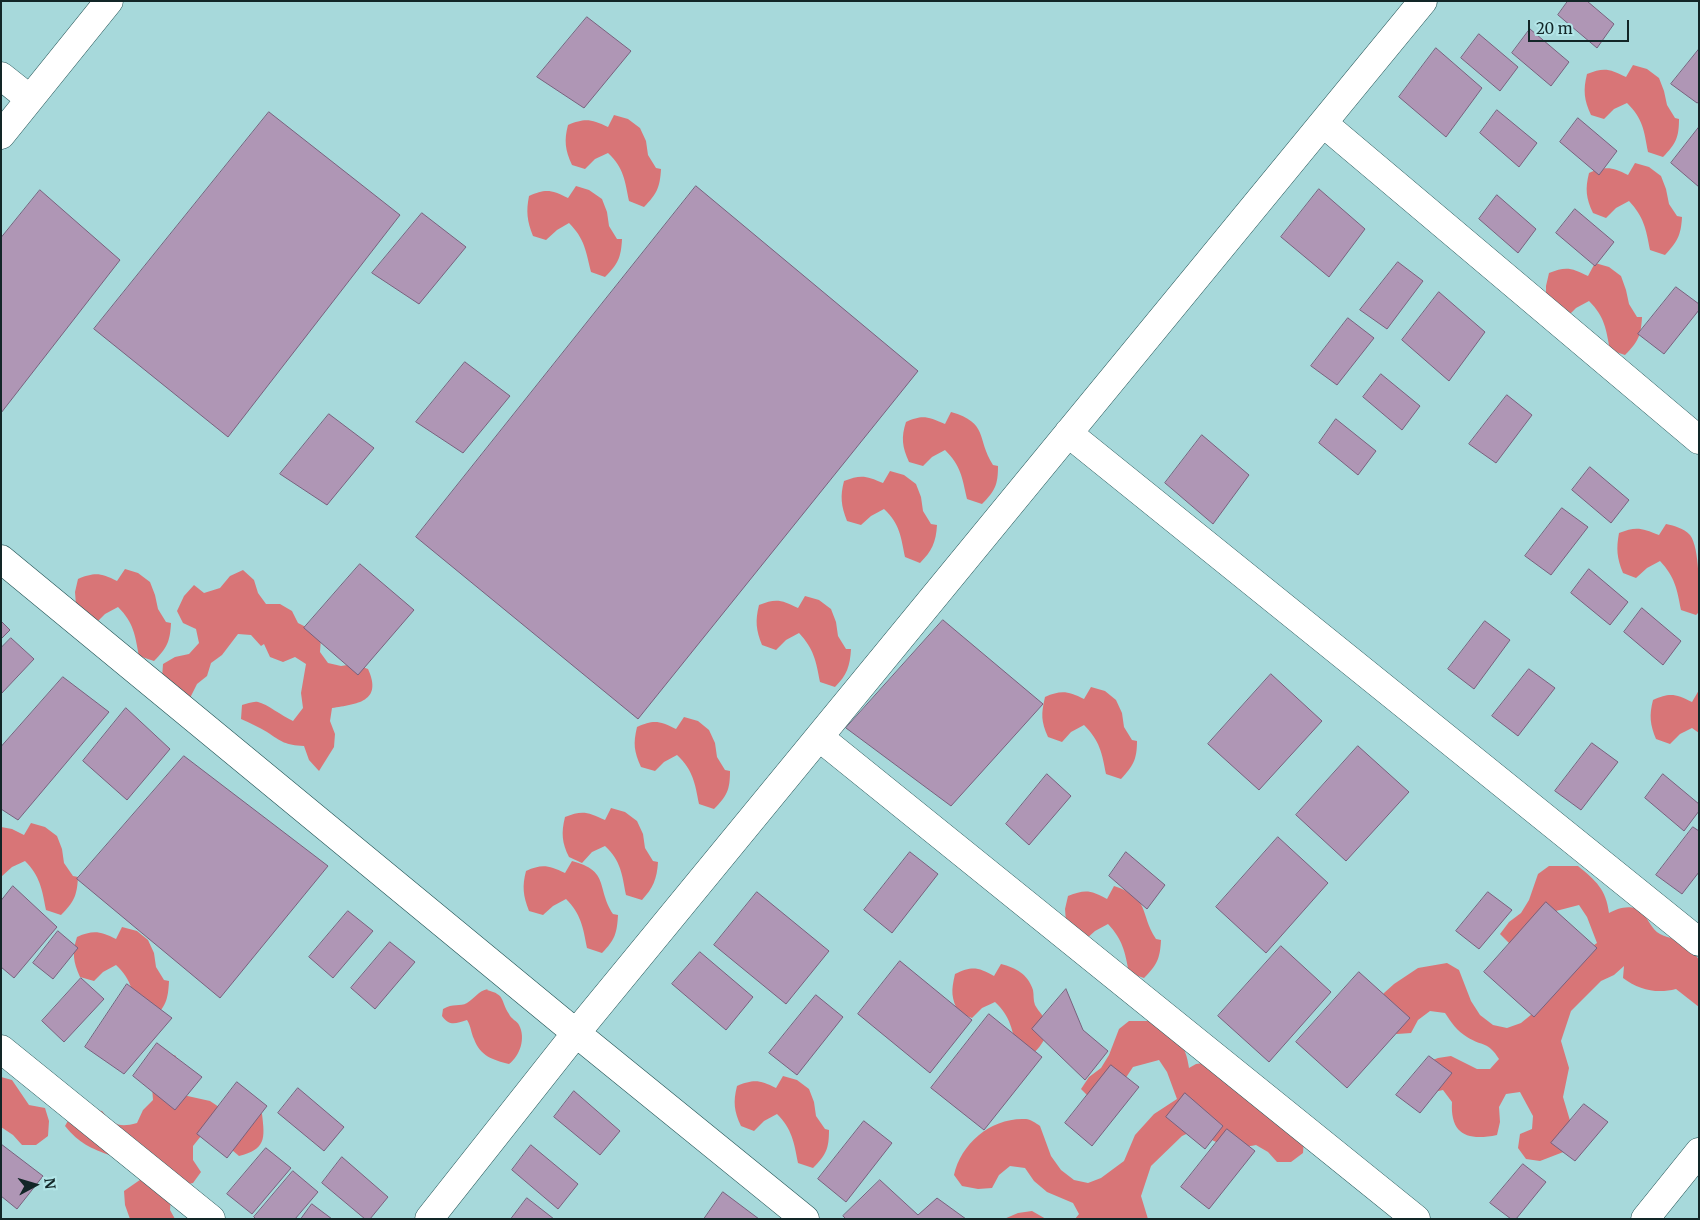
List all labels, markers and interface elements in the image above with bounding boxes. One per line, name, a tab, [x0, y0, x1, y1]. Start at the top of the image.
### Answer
scale bar	[1530, 10, 1631, 42]
text: 20 m	[1536, 19, 1573, 38]
north arrow	[10, 1160, 60, 1210]
text: N	[40, 1177, 59, 1190]

